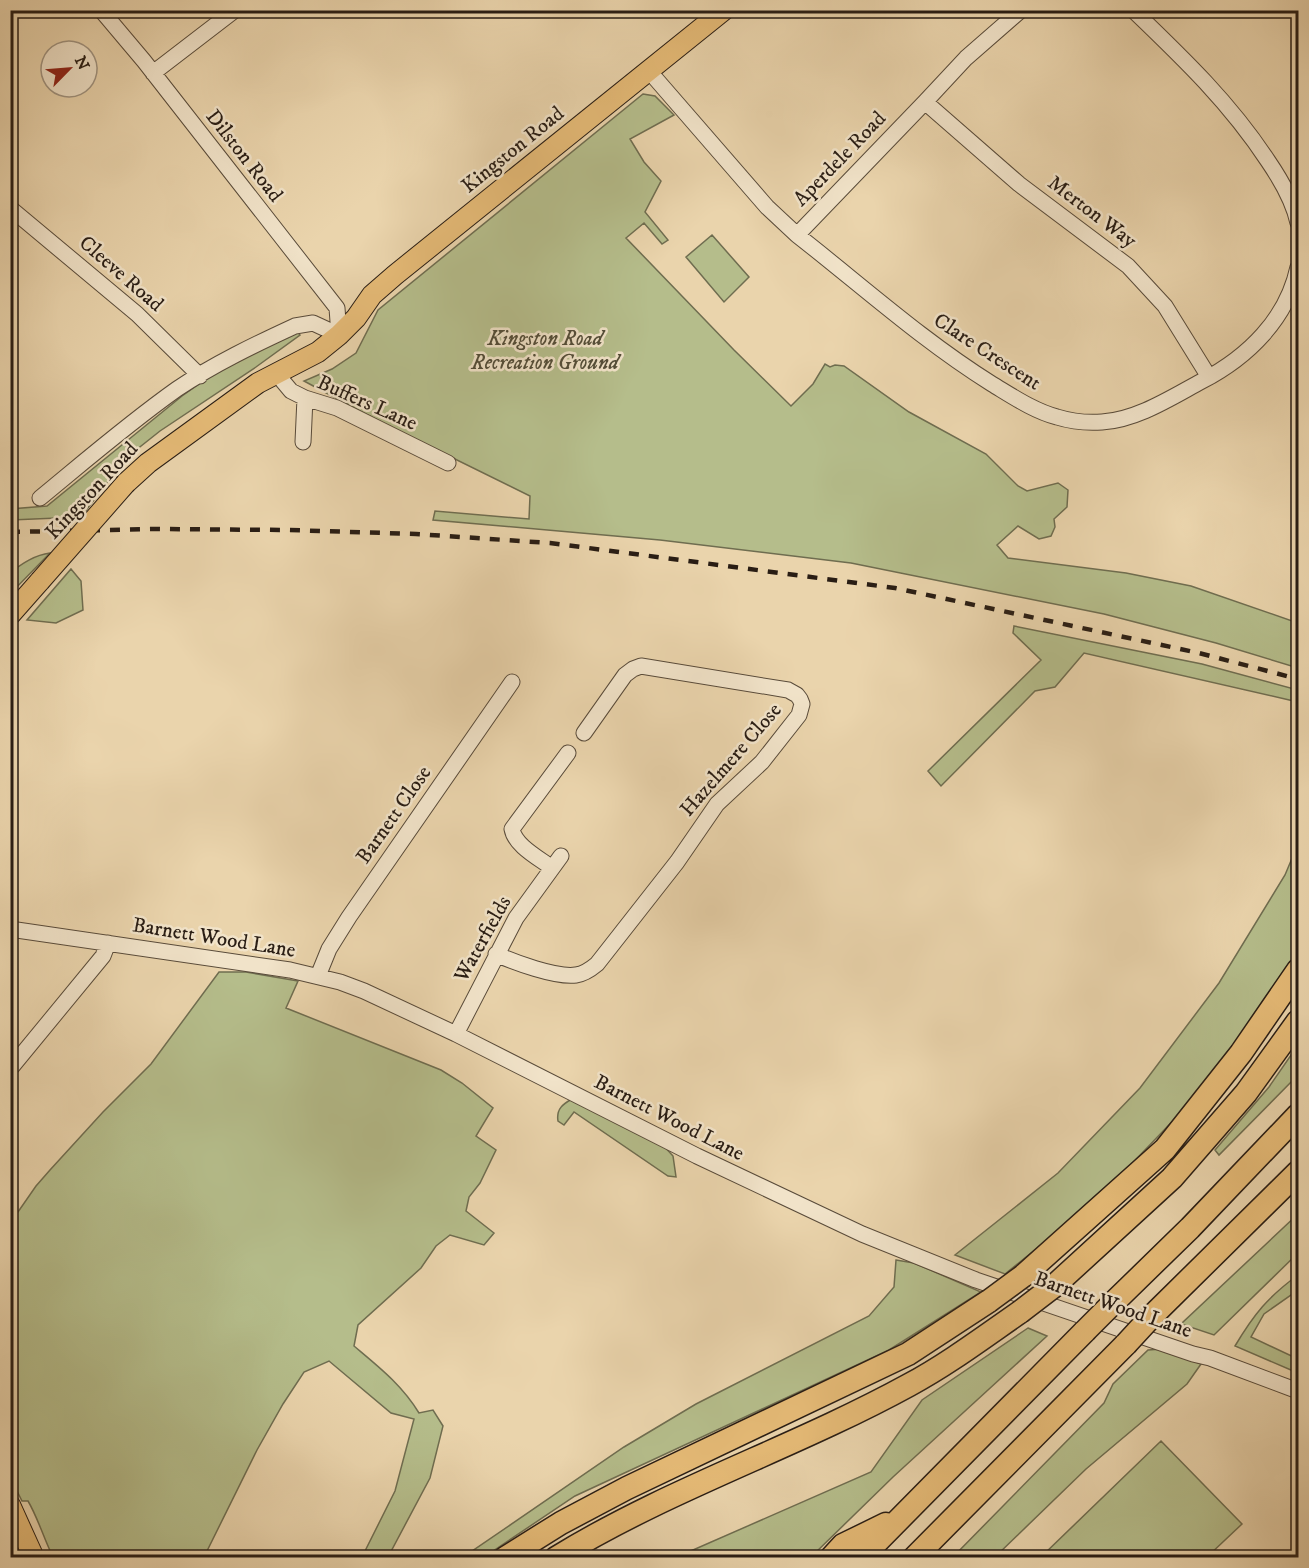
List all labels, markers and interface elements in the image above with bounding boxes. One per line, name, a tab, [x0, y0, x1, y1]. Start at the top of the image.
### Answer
north arrow	[39, 39, 99, 99]
text: N	[70, 53, 94, 73]
street label: Kingston Road	[457, 100, 570, 199]
street label: Dilston Road	[200, 105, 289, 208]
street label: Aperdele Road	[788, 106, 892, 212]
street label: Merton Way	[1042, 170, 1142, 254]
street label: Cleeve Road	[73, 230, 169, 318]
street label: Clare Crescent	[928, 308, 1046, 397]
park label: Kingston Road Recreation Ground	[470, 326, 622, 376]
street label: Buffers Lane	[313, 369, 421, 437]
street label: Kingston Road	[40, 436, 144, 545]
street label: Hazelmere Close	[675, 698, 788, 822]
street label: Barnett Close	[351, 761, 437, 869]
street label: Waterfields	[448, 891, 517, 987]
street label: Barnett Wood Lane	[131, 912, 298, 964]
street label: Barnett Wood Lane	[590, 1069, 749, 1167]
street label: Barnett Wood Lane	[1031, 1266, 1195, 1344]

